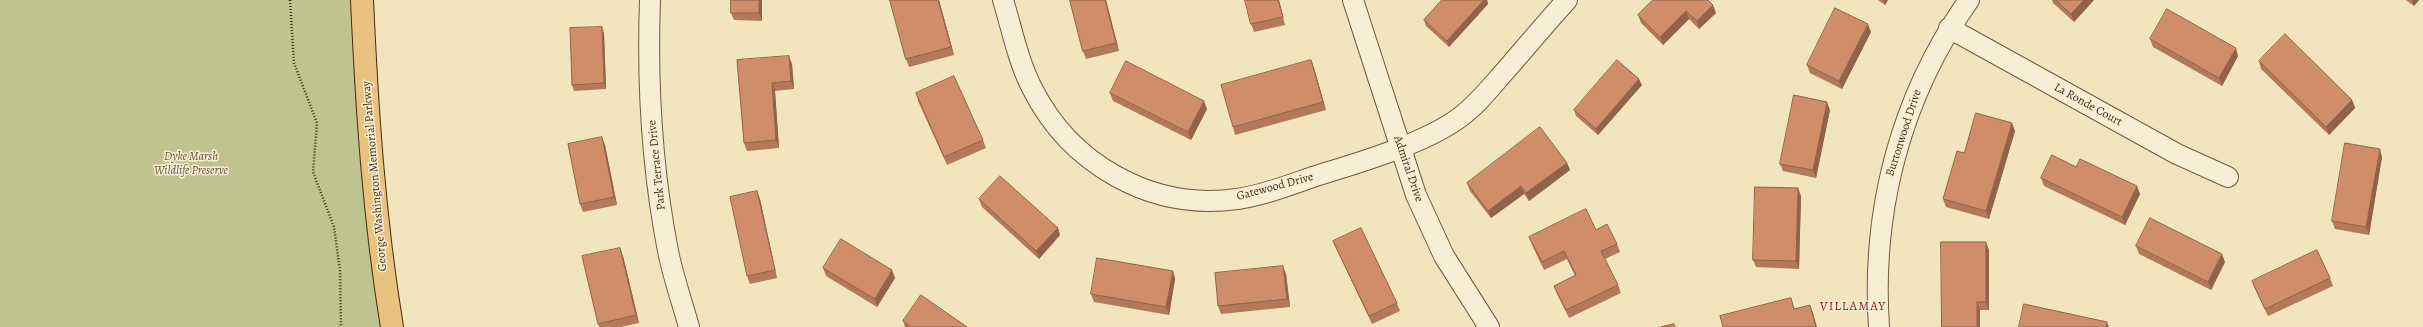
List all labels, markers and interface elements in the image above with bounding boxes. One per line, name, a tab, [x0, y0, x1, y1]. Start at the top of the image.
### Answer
street label: George Washington Memorial Parkway	[360, 80, 390, 272]
street label: La Ronde Court	[2051, 80, 2125, 130]
street label: Burtonwood Drive	[1883, 88, 1925, 178]
street label: Park Terrace Drive	[645, 119, 669, 211]
street label: Admiral Drive	[1390, 134, 1426, 204]
park label: Dyke Marsh Wildlife Preserve	[154, 150, 228, 178]
street label: Gatewood Drive	[1235, 170, 1315, 204]
district label: VILLAMAY	[1820, 299, 1886, 315]

